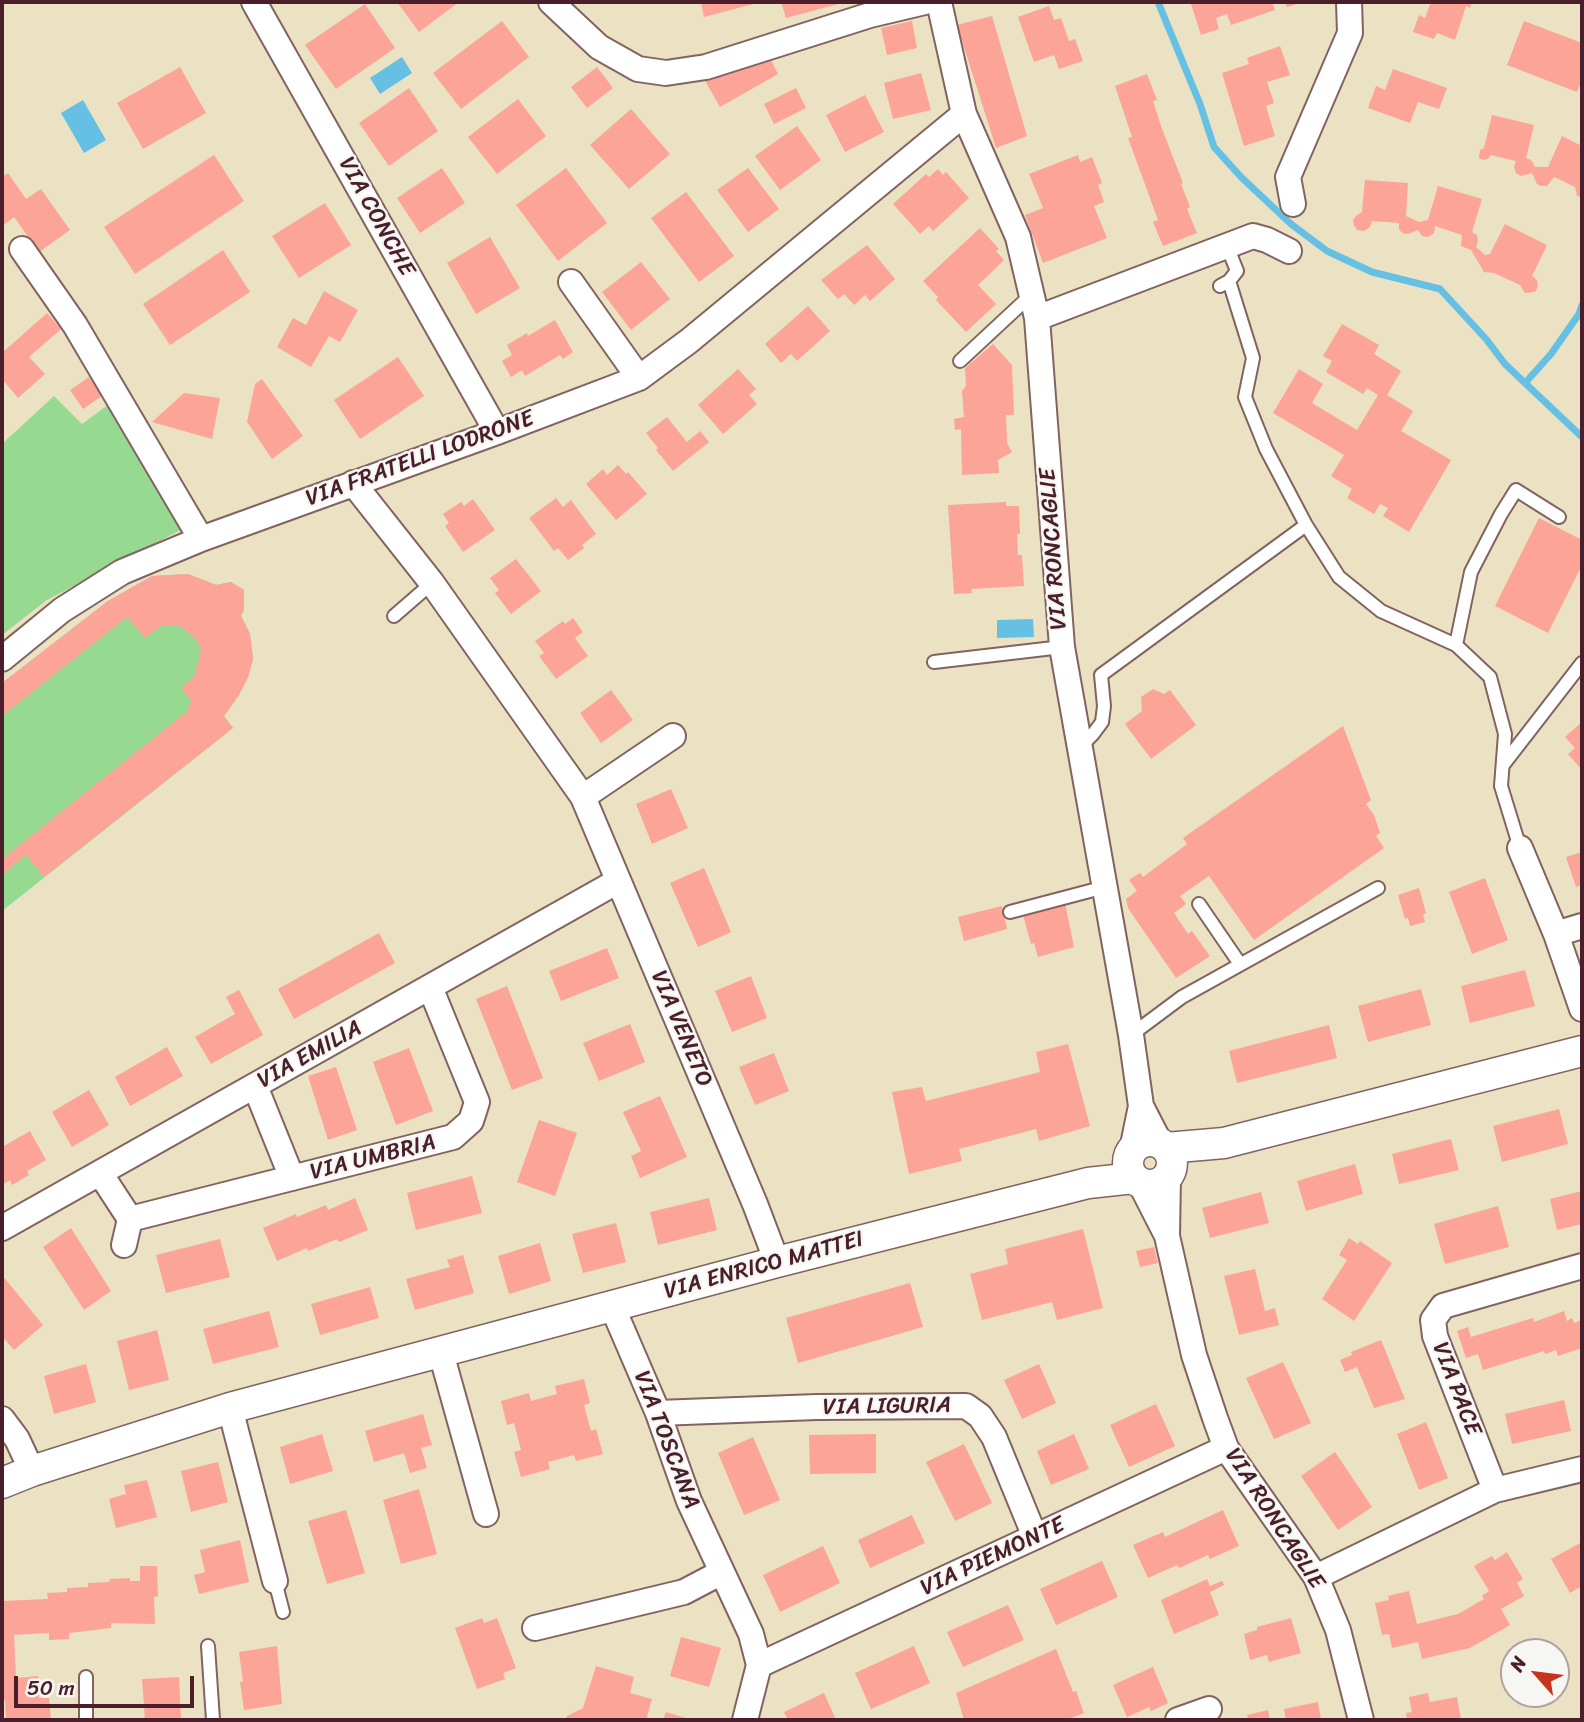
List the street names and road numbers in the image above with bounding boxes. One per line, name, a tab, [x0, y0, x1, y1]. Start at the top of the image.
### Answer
street label: VIA CONCHE	[332, 153, 420, 281]
street label: VIA FRATELLI LODRONE	[302, 405, 538, 513]
street label: VIA RONCAGLIE	[1035, 467, 1073, 631]
street label: VIA VENETO	[644, 967, 718, 1091]
street label: VIA EMILIA	[253, 1015, 367, 1095]
street label: VIA UMBRIA	[307, 1129, 439, 1187]
street label: VIA ENRICO MATTEI	[661, 1226, 867, 1306]
street label: VIA PACE	[1426, 1338, 1486, 1440]
street label: VIA TOSCANA	[627, 1367, 705, 1513]
street label: VIA LIGURIA	[822, 1392, 952, 1422]
street label: VIA RONCAGLIE	[1218, 1443, 1330, 1595]
street label: VIA PIEMONTE	[917, 1512, 1069, 1602]

